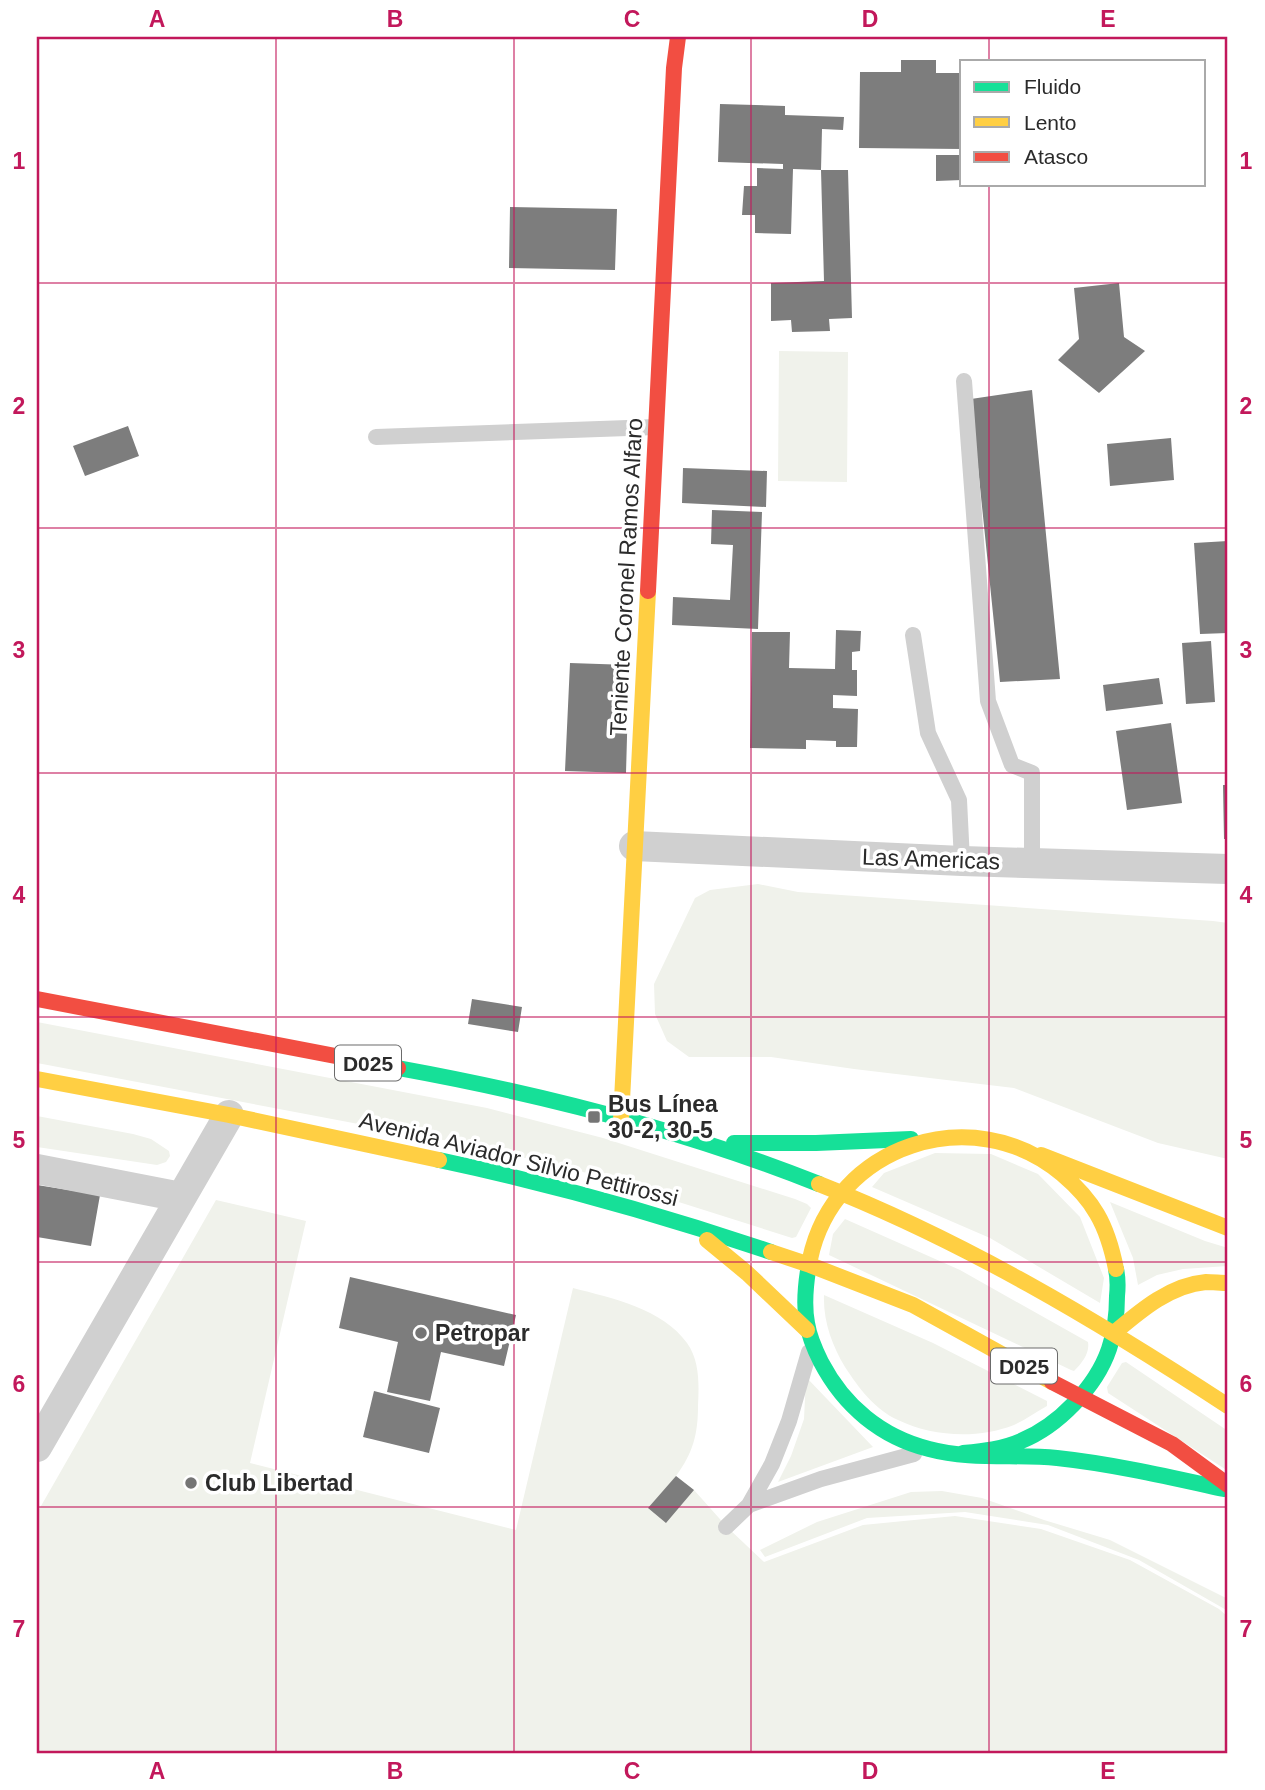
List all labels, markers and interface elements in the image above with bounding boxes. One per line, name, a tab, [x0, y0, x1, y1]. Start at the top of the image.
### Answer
text: A	[149, 6, 165, 32]
text: B	[387, 6, 403, 32]
text: C	[624, 6, 640, 32]
text: D	[862, 6, 878, 32]
text: E	[1100, 6, 1116, 32]
legend	[960, 60, 1206, 186]
text: Fluido	[1024, 75, 1081, 98]
text: Lento	[1024, 111, 1077, 134]
text: Atasco	[1024, 145, 1088, 168]
text: 1	[13, 148, 26, 174]
text: 1	[1240, 148, 1253, 174]
text: 2	[13, 393, 25, 419]
text: 2	[1240, 393, 1252, 419]
street label: Teniente Coronel Ramos Alfaro	[605, 417, 647, 737]
text: 3	[13, 637, 25, 663]
text: 3	[1240, 637, 1252, 663]
street label: Las Americas	[862, 844, 1000, 874]
text: 4	[13, 882, 26, 908]
text: 4	[1240, 882, 1253, 908]
road number: D025	[335, 1046, 401, 1080]
place label: Bus Línea 30-2, 30-5	[608, 1091, 718, 1143]
street label: Avenida Aviador Silvio Pettirossi	[357, 1107, 681, 1211]
marker: Bus Línea 30-2, 30-5	[586, 1109, 602, 1125]
text: 5	[13, 1127, 26, 1153]
text: 5	[1240, 1127, 1253, 1153]
place label: Petropar	[435, 1320, 530, 1346]
marker: Petropar	[413, 1325, 429, 1341]
road number: D025	[991, 1348, 1057, 1384]
text: 6	[13, 1371, 25, 1397]
text: 6	[1240, 1371, 1252, 1397]
place label: Club Libertad	[205, 1470, 353, 1496]
marker: Club Libertad	[183, 1475, 199, 1491]
text: 7	[13, 1616, 25, 1642]
text: 7	[1240, 1616, 1252, 1642]
text: A	[149, 1758, 165, 1784]
text: B	[387, 1758, 403, 1784]
text: C	[624, 1758, 640, 1784]
text: D	[862, 1758, 878, 1784]
text: E	[1100, 1758, 1116, 1784]

